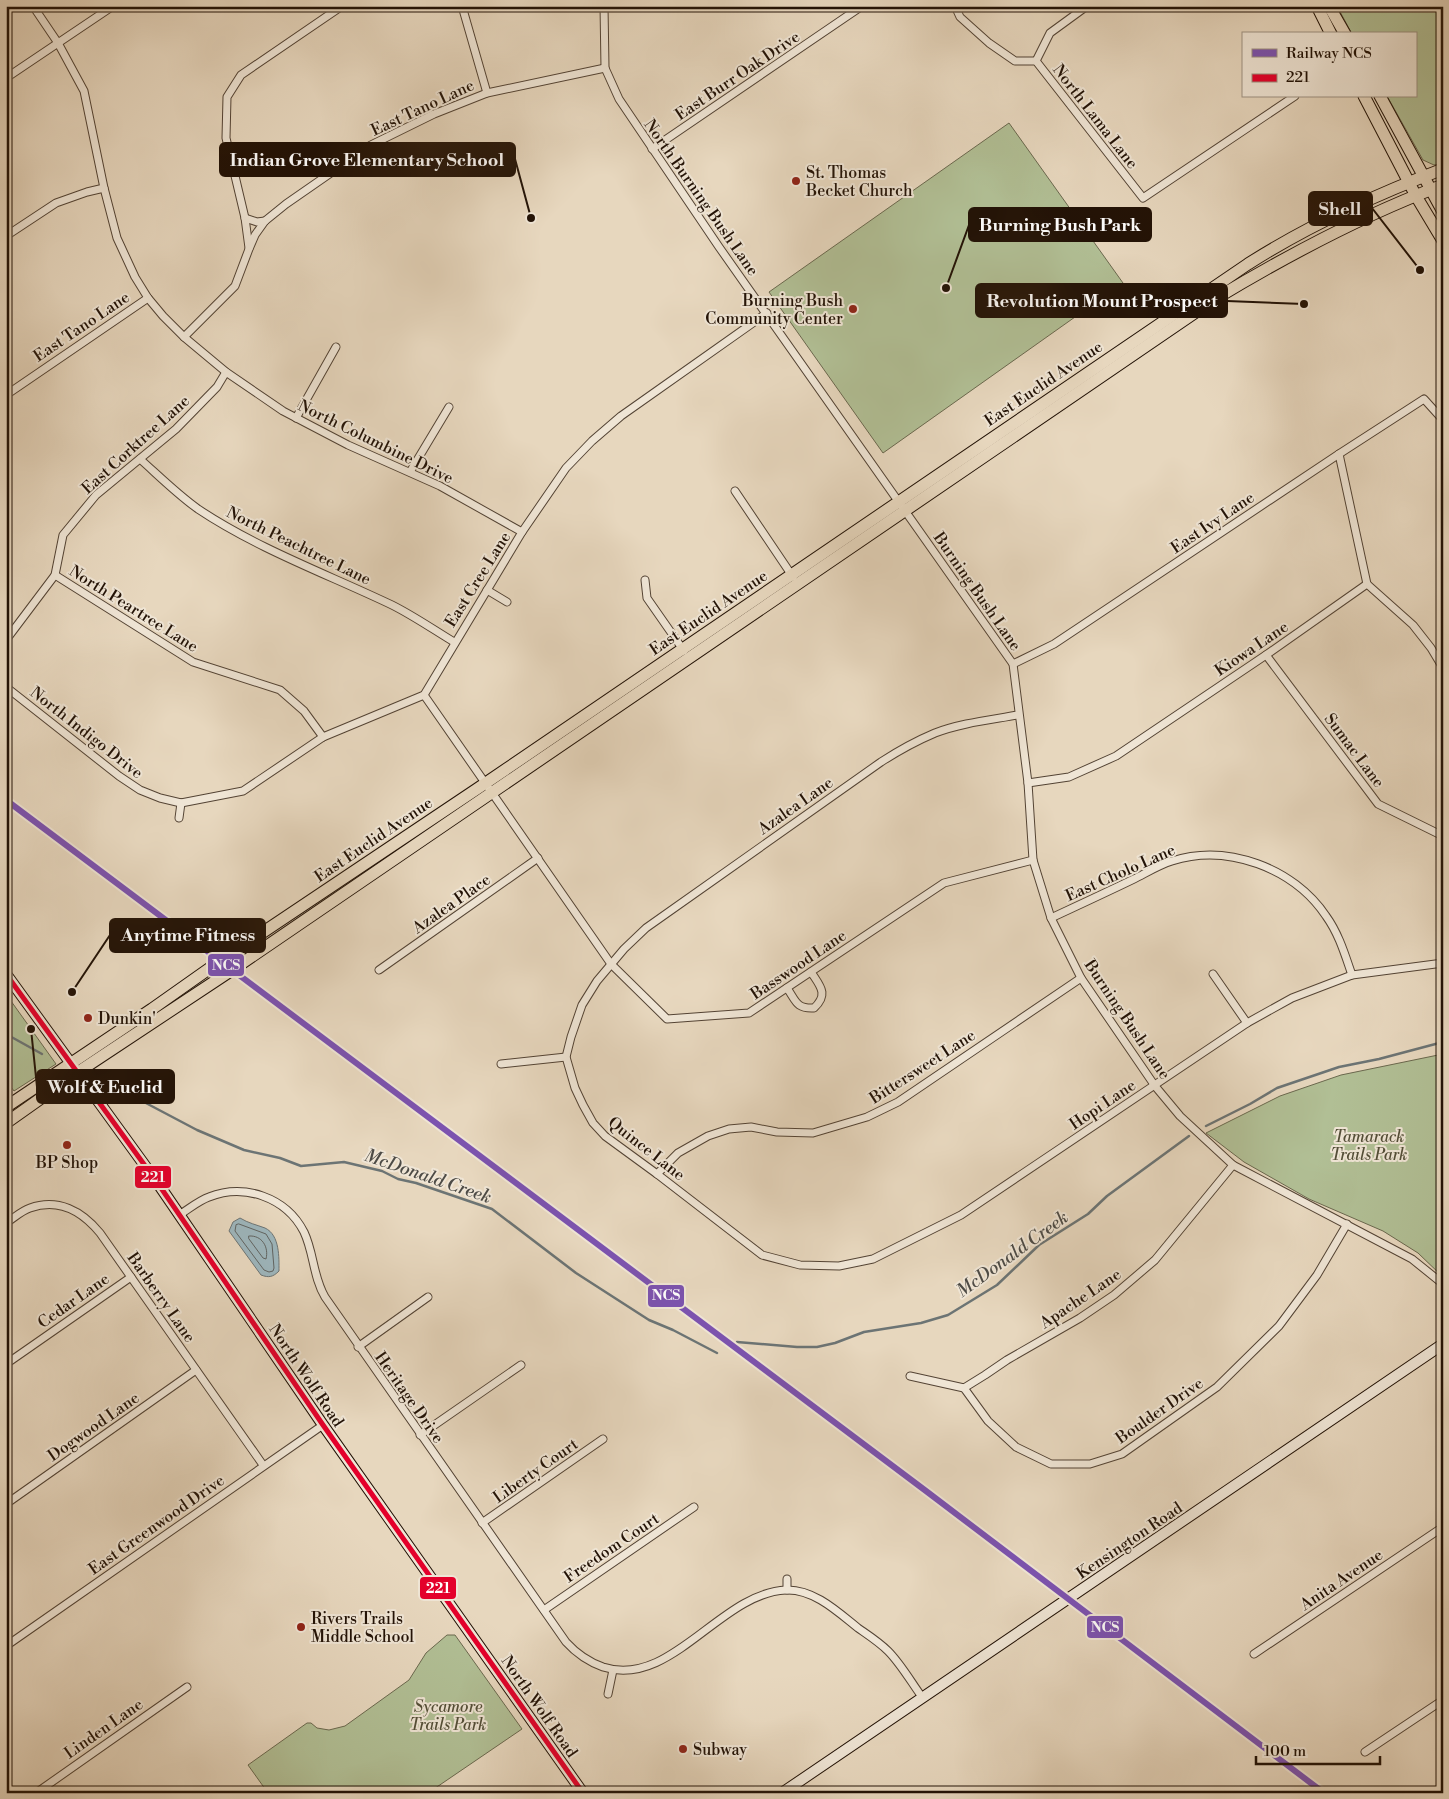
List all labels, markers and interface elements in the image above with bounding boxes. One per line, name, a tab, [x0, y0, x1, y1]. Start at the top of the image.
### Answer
street label: East Burr Oak Drive	[671, 27, 804, 125]
legend	[1242, 32, 1416, 98]
text: Railway NCS	[1286, 44, 1372, 63]
street label: North Lama Lane	[1048, 60, 1142, 173]
text: 221	[1286, 68, 1310, 87]
street label: East Tano Lane	[368, 75, 477, 141]
street label: North Burning Bush Lane	[639, 115, 763, 280]
callout: Indian Grove Elementary School	[220, 143, 515, 176]
text: Indian Grove Elementary School	[230, 149, 504, 172]
place label: St. Thomas Becket Church	[805, 163, 913, 201]
marker: St. Thomas Becket Church	[790, 175, 802, 187]
callout: Shell	[1309, 192, 1372, 225]
text: Shell	[1319, 198, 1362, 221]
callout: Burning Bush Park	[969, 208, 1151, 241]
text: Burning Bush Park	[979, 214, 1142, 237]
callout: Revolution Mount Prospect	[976, 284, 1227, 317]
street label: East Tano Lane	[30, 287, 133, 366]
text: Revolution Mount Prospect	[986, 290, 1218, 313]
place label: Burning Bush Community Center	[705, 291, 843, 329]
marker: Burning Bush Community Center	[847, 303, 859, 315]
street label: East Euclid Avenue	[981, 337, 1107, 431]
street label: East Corktree Lane	[78, 391, 194, 499]
street label: North Columbine Drive	[294, 396, 457, 488]
street label: East Ivy Lane	[1167, 488, 1258, 558]
street label: North Peachtree Lane	[223, 502, 374, 590]
street label: East Cree Lane	[441, 528, 515, 631]
street label: Burning Bush Lane	[928, 528, 1026, 655]
street label: North Peartree Lane	[65, 561, 202, 657]
street label: East Euclid Avenue	[646, 566, 772, 660]
street label: Kiowa Lane	[1211, 617, 1292, 681]
street label: North Indigo Drive	[26, 682, 147, 783]
street label: Sumac Lane	[1320, 709, 1389, 792]
street label: Azalea Lane	[753, 773, 837, 840]
street label: East Euclid Avenue	[311, 793, 437, 887]
street label: East Cholo Lane	[1062, 840, 1178, 906]
street label: Azalea Place	[408, 870, 495, 939]
callout: Anytime Fitness	[110, 919, 265, 952]
text: Anytime Fitness	[120, 924, 256, 947]
street label: Basswood Lane	[746, 925, 850, 1005]
line badge: NCS	[207, 953, 245, 977]
street label: Burning Bush Lane	[1079, 955, 1175, 1083]
text: NCS	[212, 957, 240, 975]
place label: Dunkin'	[98, 1009, 156, 1029]
marker: Dunkin'	[82, 1012, 94, 1024]
street label: Bittersweet Lane	[865, 1025, 979, 1109]
callout: Wolf & Euclid	[37, 1070, 174, 1103]
street label: Hopi Lane	[1065, 1075, 1140, 1134]
text: Wolf & Euclid	[46, 1076, 163, 1099]
street label: Quince Lane	[604, 1113, 689, 1185]
park label: Tamarack Trails Park	[1331, 1127, 1407, 1165]
marker: BP Shop	[61, 1139, 73, 1151]
water label: McDonald Creek	[361, 1144, 494, 1209]
place label: BP Shop	[35, 1153, 98, 1173]
line badge: 221	[134, 1165, 172, 1189]
text: 221	[141, 1169, 165, 1187]
water label: McDonald Creek	[952, 1206, 1073, 1303]
street label: Barberry Lane	[122, 1248, 200, 1346]
street label: Apache Lane	[1035, 1264, 1125, 1334]
street label: Cedar Lane	[34, 1269, 113, 1333]
line badge: NCS	[647, 1284, 685, 1308]
text: NCS	[652, 1287, 680, 1305]
street label: North Wolf Road	[264, 1320, 348, 1431]
street label: Heritage Drive	[370, 1348, 448, 1447]
street label: Boulder Drive	[1111, 1373, 1207, 1449]
street label: Dogwood Lane	[44, 1388, 143, 1466]
street label: Liberty Court	[489, 1434, 582, 1507]
street label: East Greenwood Drive	[85, 1470, 228, 1579]
street label: Kensington Road	[1073, 1498, 1186, 1584]
street label: Freedom Court	[560, 1508, 663, 1587]
street label: Anita Avenue	[1295, 1545, 1387, 1615]
line badge: 221	[419, 1576, 457, 1600]
text: 221	[426, 1580, 450, 1598]
place label: Rivers Trails Middle School	[311, 1609, 414, 1647]
line badge: NCS	[1086, 1615, 1124, 1639]
text: NCS	[1091, 1619, 1119, 1637]
marker: Rivers Trails Middle School	[295, 1621, 307, 1633]
street label: North Wolf Road	[497, 1652, 582, 1762]
street label: Linden Lane	[60, 1694, 147, 1763]
park label: Sycamore Trails Park	[410, 1697, 486, 1735]
scale bar	[1256, 1734, 1380, 1766]
place label: Subway	[693, 1740, 747, 1760]
text: 100 m	[1264, 1742, 1306, 1761]
marker: Subway	[677, 1743, 689, 1755]

